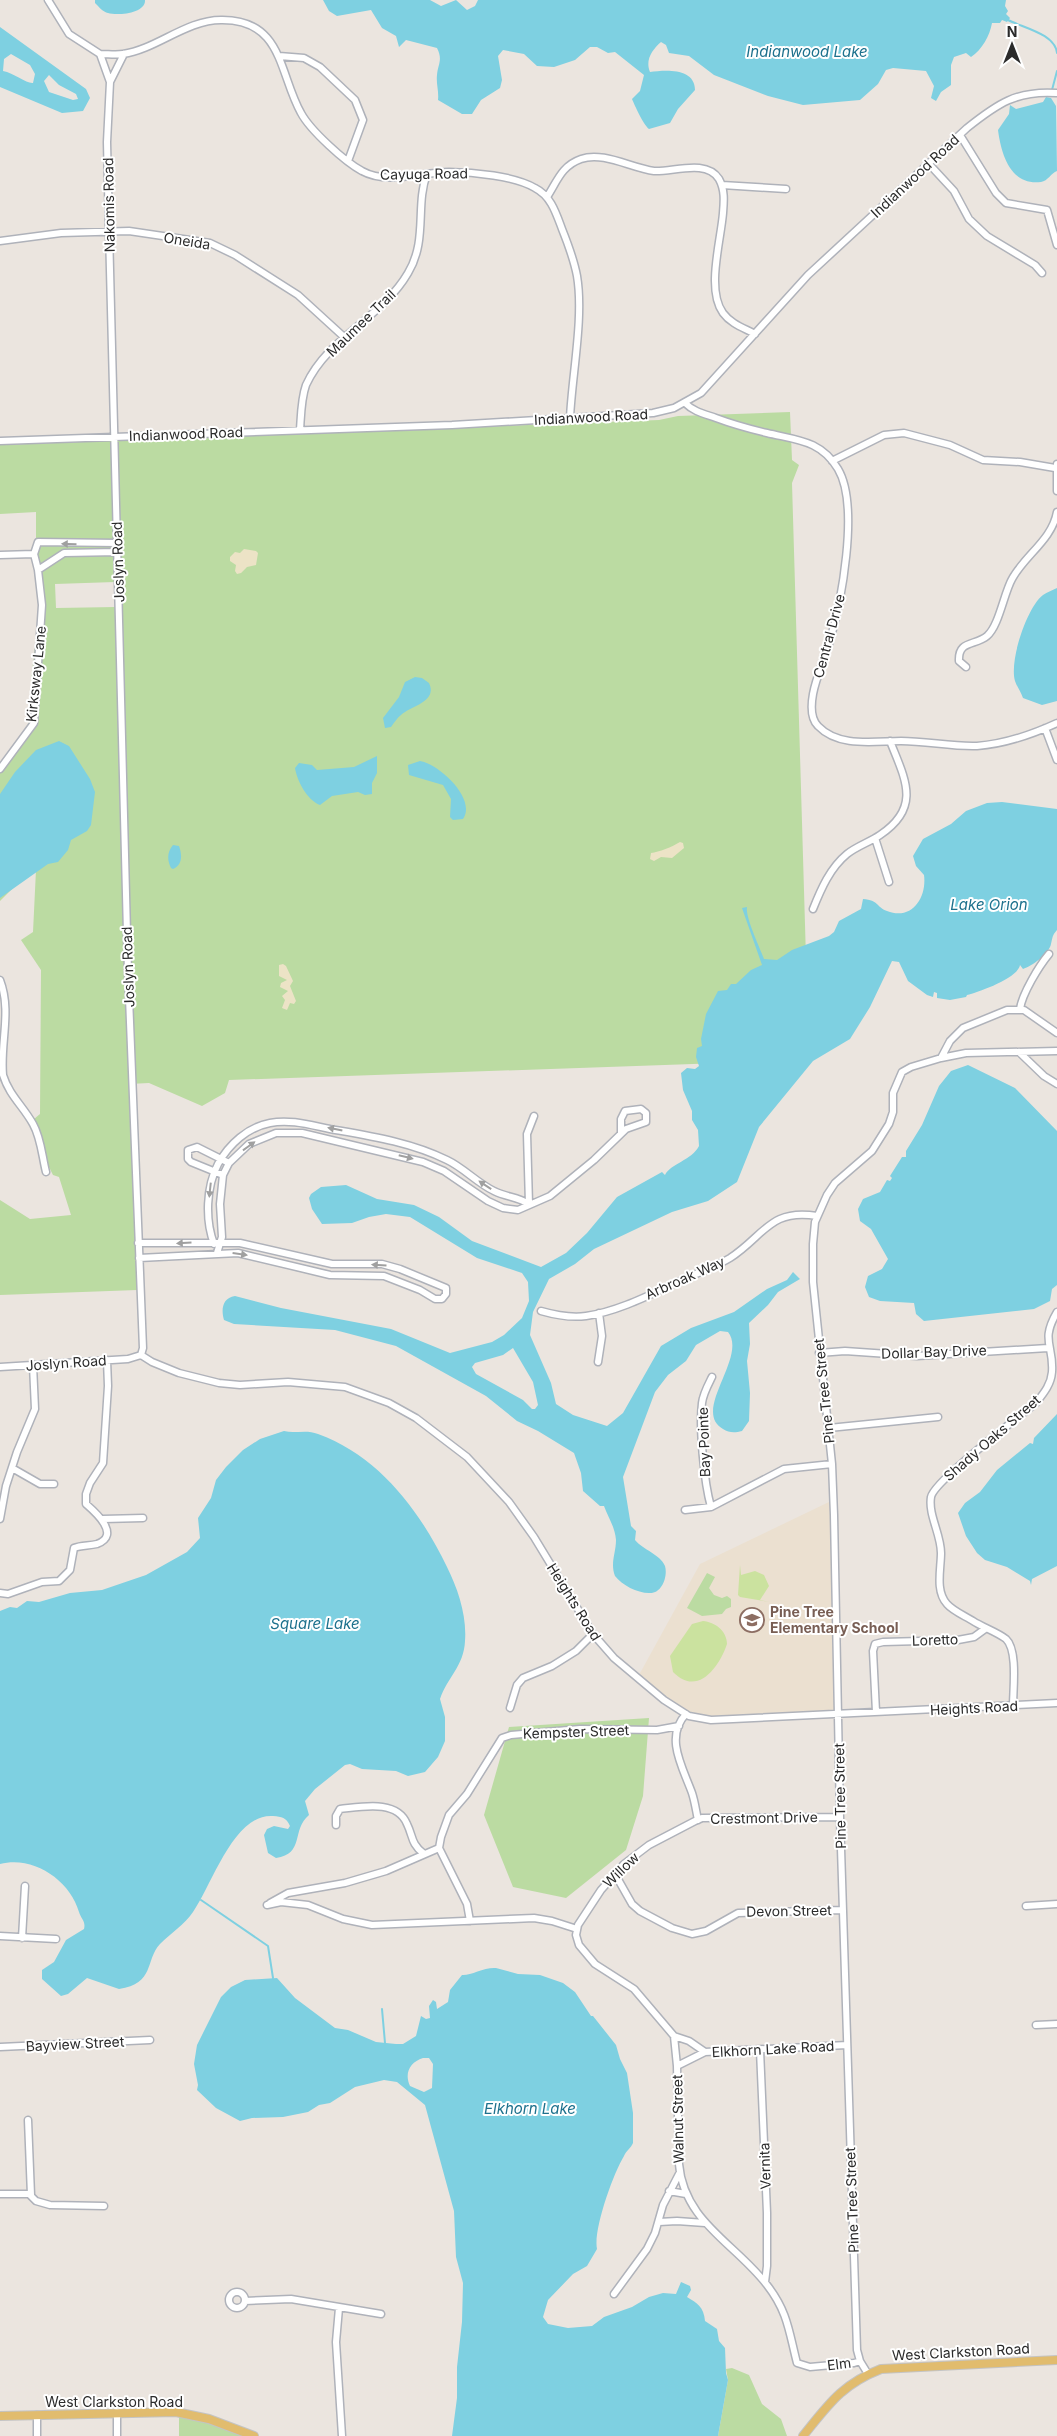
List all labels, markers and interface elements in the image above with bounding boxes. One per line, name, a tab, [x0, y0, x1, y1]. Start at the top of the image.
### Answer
north arrow	[987, 20, 1037, 70]
text: N	[1007, 23, 1017, 40]
water label: Indianwood Lake	[746, 42, 868, 61]
street label: Indianwood Road	[867, 130, 962, 221]
street label: Nakomis Road	[99, 157, 118, 253]
street label: Cayuga Road	[380, 164, 468, 183]
street label: Oneida	[163, 228, 212, 253]
street label: Maumee Trail	[323, 285, 399, 360]
street label: Indianwood Road	[533, 405, 649, 428]
street label: Indianwood Road	[129, 423, 243, 444]
street label: Joslyn Road	[108, 521, 127, 603]
one-way arrow	[61, 539, 77, 547]
street label: Central Drive	[809, 592, 848, 680]
street label: Kirksway Lane	[22, 625, 49, 723]
water label: Lake Orion	[950, 895, 1028, 914]
street label: Joslyn Road	[118, 926, 137, 1008]
one-way arrow	[326, 1125, 342, 1133]
one-way arrow	[242, 1141, 256, 1151]
one-way arrow	[398, 1153, 413, 1161]
one-way arrow	[478, 1180, 492, 1190]
one-way arrow	[206, 1183, 214, 1199]
one-way arrow	[176, 1240, 192, 1248]
one-way arrow	[232, 1250, 248, 1258]
street label: Arbroak Way	[642, 1252, 727, 1303]
one-way arrow	[371, 1261, 387, 1269]
street label: Pine Tree Street	[809, 1337, 837, 1445]
street label: Dollar Bay Drive	[881, 1341, 987, 1362]
street label: Joslyn Road	[25, 1351, 107, 1374]
street label: Shady Oaks Street	[940, 1391, 1044, 1484]
street label: Bay Pointe	[694, 1407, 713, 1477]
street label: Heights Road	[544, 1560, 605, 1644]
place label: Pine Tree Elementary School	[770, 1603, 899, 1636]
school or university icon: Pine Tree Elementary School	[739, 1607, 765, 1633]
water label: Square Lake	[270, 1614, 360, 1633]
street label: Loretto	[911, 1630, 959, 1649]
street label: Heights Road	[929, 1697, 1019, 1718]
street label: Kempster Street	[522, 1721, 630, 1742]
street label: Pine Tree Street	[830, 1743, 849, 1849]
street label: Crestmont Drive	[710, 1808, 818, 1827]
street label: Willow	[599, 1848, 642, 1891]
street label: Devon Street	[746, 1901, 832, 1920]
street label: Bayview Street	[25, 2032, 125, 2055]
street label: Elkhorn Lake Road	[711, 2037, 835, 2060]
street label: Walnut Street	[668, 2074, 687, 2164]
water label: Elkhorn Lake	[484, 2099, 576, 2118]
street label: Vernita	[755, 2142, 774, 2190]
street label: Pine Tree Street	[841, 2146, 862, 2253]
street label: West Clarkston Road	[892, 2339, 1030, 2364]
street label: Elm	[826, 2354, 852, 2373]
street label: West Clarkston Road	[45, 2393, 183, 2410]

